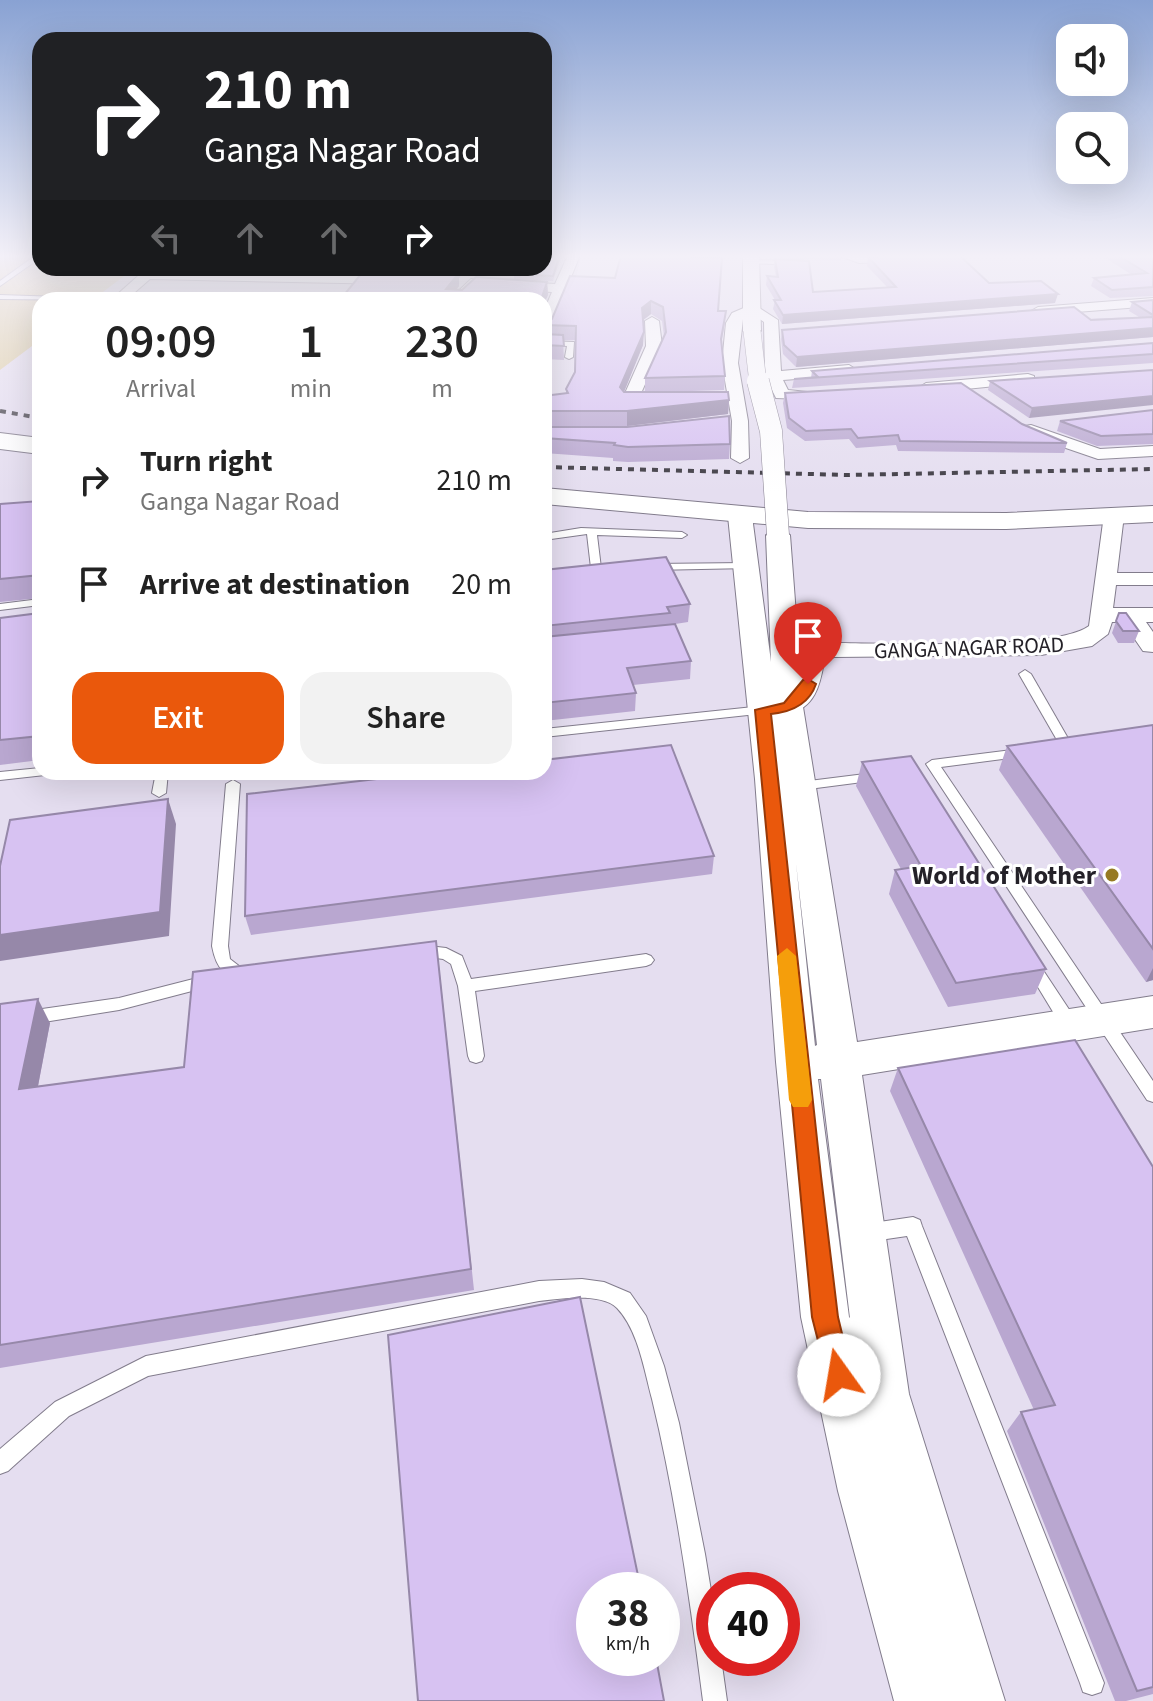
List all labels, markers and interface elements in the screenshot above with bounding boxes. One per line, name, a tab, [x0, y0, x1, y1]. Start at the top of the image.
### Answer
map controls	[1056, 24, 1128, 184]
button: sound	[1056, 24, 1128, 96]
text: 210 m	[204, 51, 352, 130]
icon: right	[72, 64, 176, 168]
button: search	[1056, 112, 1128, 184]
text: Ganga Nagar Road	[204, 125, 481, 176]
icon: left	[144, 216, 188, 260]
icon: ahead	[228, 216, 272, 260]
icon: ahead	[312, 216, 356, 260]
icon: right	[396, 216, 440, 260]
text: 09:09	[105, 308, 217, 376]
text: 1	[299, 308, 323, 376]
text: 230	[405, 308, 479, 376]
text: Arrival	[126, 370, 196, 407]
text: min	[290, 370, 332, 407]
text: m	[431, 370, 453, 407]
text: Turn right	[140, 440, 272, 483]
icon: right	[72, 458, 116, 502]
text: 210 m	[436, 459, 512, 502]
text: Ganga Nagar Road	[140, 483, 340, 520]
icon: arrive	[72, 562, 116, 606]
text: Arrive at destination	[140, 563, 410, 606]
text: 20 m	[451, 563, 512, 606]
pin	[774, 602, 842, 684]
icon: arrive	[786, 614, 830, 658]
street label: GANGA NAGAR ROAD	[873, 629, 1065, 667]
button: Exit	[72, 672, 284, 764]
button: Share	[300, 672, 512, 764]
place label: World of Mother	[912, 857, 1097, 894]
marker: World of Mother	[1103, 866, 1121, 884]
position arrow	[797, 1333, 881, 1417]
speed limit sign: 40	[696, 1572, 800, 1676]
text: 38	[607, 1585, 649, 1642]
text: km/h	[606, 1630, 650, 1658]

